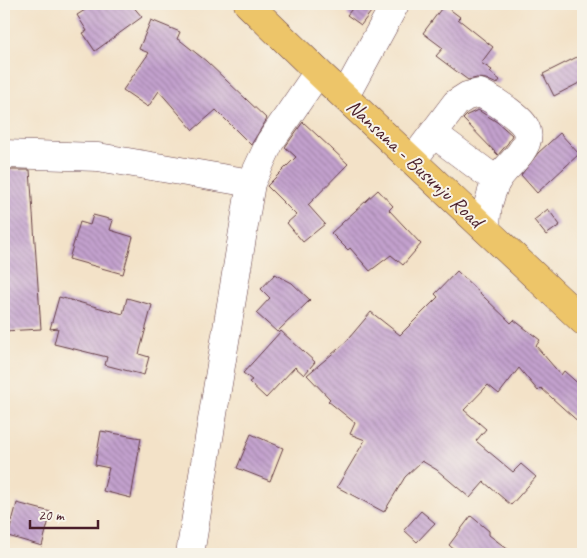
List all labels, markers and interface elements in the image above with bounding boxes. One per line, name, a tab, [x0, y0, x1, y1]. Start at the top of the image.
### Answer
street label: Nansana - Busunju Road	[341, 93, 491, 235]
scale bar	[30, 498, 98, 530]
text: 20 m	[38, 506, 65, 525]

